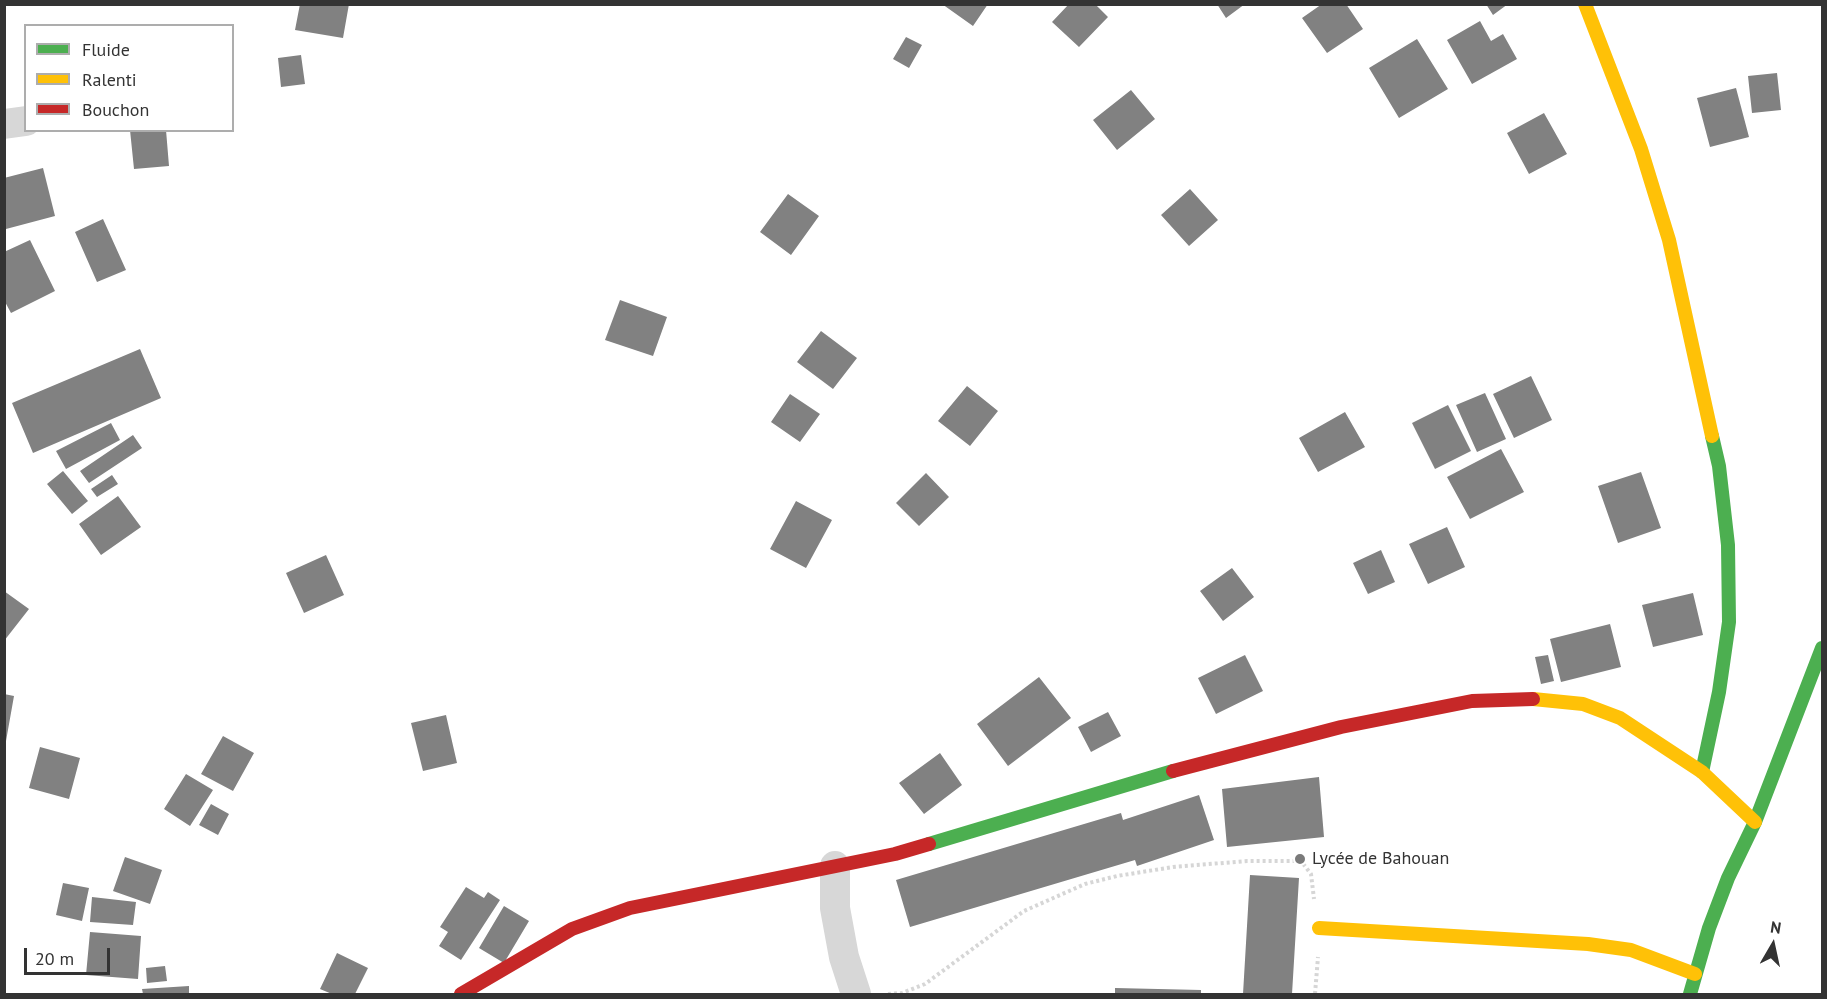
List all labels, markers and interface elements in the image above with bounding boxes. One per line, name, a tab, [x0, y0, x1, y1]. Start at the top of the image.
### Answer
legend	[24, 24, 234, 132]
text: Fluide	[82, 38, 130, 61]
text: Ralenti	[82, 68, 137, 91]
text: Bouchon	[82, 98, 149, 121]
place label: Lycée de Bahouan	[1312, 848, 1449, 870]
marker: Lycée de Bahouan	[1293, 852, 1307, 866]
north arrow	[1743, 915, 1803, 975]
text: N	[1769, 917, 1783, 938]
scale bar	[27, 936, 112, 974]
text: 20 m	[35, 947, 74, 970]

